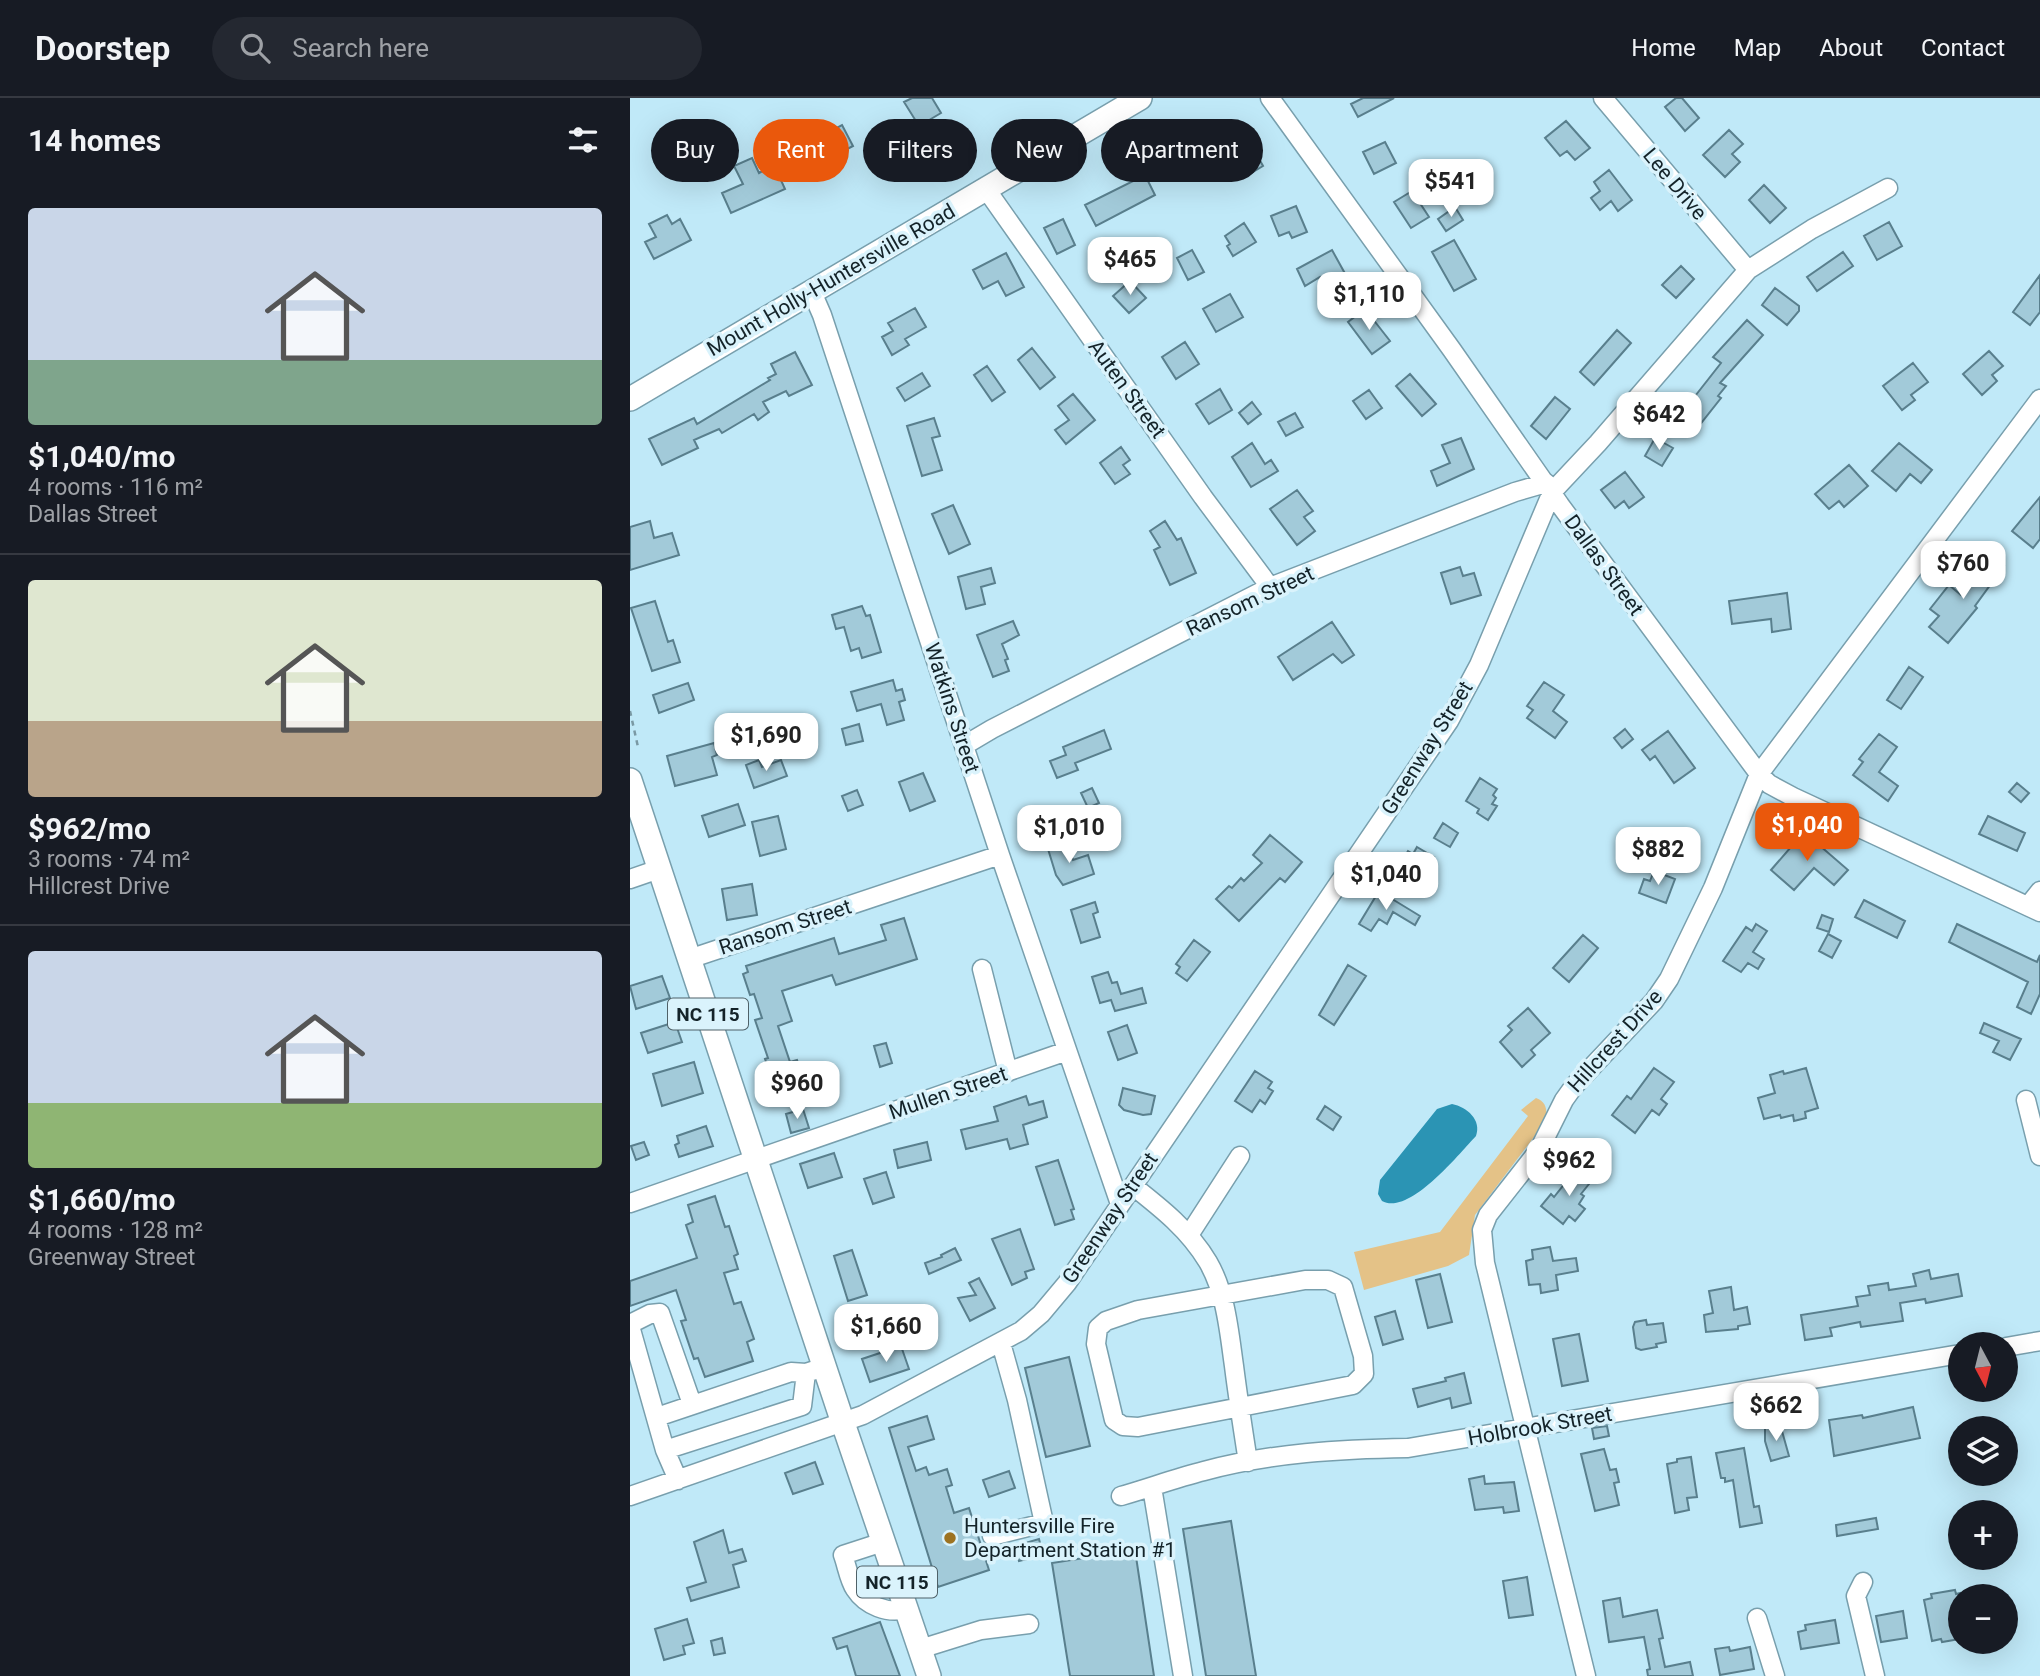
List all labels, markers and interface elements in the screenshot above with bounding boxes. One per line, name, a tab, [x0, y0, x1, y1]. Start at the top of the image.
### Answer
search box	[212, 17, 702, 80]
text: Doorstep	[35, 29, 170, 68]
icon: search	[236, 29, 274, 67]
text: Search here	[292, 33, 429, 63]
text: Home	[1631, 34, 1696, 62]
text: Map	[1734, 34, 1781, 62]
text: About	[1819, 34, 1883, 62]
text: Contact	[1921, 34, 2005, 62]
chip: Buy	[651, 119, 739, 182]
chip: Rent	[753, 119, 849, 182]
chip: Filters	[863, 119, 977, 182]
chip: New	[991, 119, 1087, 182]
chip: Apartment	[1101, 119, 1263, 182]
icon: filters	[564, 121, 602, 159]
text: 14 homes	[28, 123, 161, 158]
street label: Lee Drive	[1638, 143, 1712, 225]
pin: $541	[1410, 159, 1492, 219]
text: $541	[1425, 168, 1477, 195]
street label: Mount Holly-Huntersville Road	[703, 199, 959, 361]
pin: $465	[1089, 238, 1171, 297]
text: $465	[1104, 246, 1156, 273]
icon: home	[252, 253, 378, 379]
pin: $1,110	[1312, 272, 1426, 332]
text: $1,110	[1333, 281, 1405, 308]
street label: Auten Street	[1083, 335, 1171, 443]
pin: $642	[1618, 392, 1700, 452]
text: $642	[1633, 401, 1685, 428]
text: $1,040/mo	[28, 439, 176, 474]
text: 4 rooms · 116 m²	[28, 474, 203, 501]
text: Dallas Street	[28, 501, 158, 528]
street label: Dallas Street	[1560, 510, 1649, 620]
pin: $760	[1922, 542, 2004, 601]
text: $760	[1937, 550, 1989, 577]
street label: Ransom Street	[1182, 561, 1318, 641]
icon: home	[252, 625, 378, 751]
street label: Watkins Street	[920, 640, 984, 776]
street label: Greenway Street	[1376, 677, 1478, 819]
pin: $1,690	[709, 714, 823, 773]
text: $1,690	[730, 722, 802, 749]
pin: $1,040	[1750, 804, 1864, 863]
pin: $1,010	[1012, 806, 1126, 865]
text: $962/mo	[28, 811, 151, 846]
text: $1,040	[1771, 812, 1843, 839]
text: $1,010	[1033, 814, 1105, 841]
pin: $882	[1617, 828, 1699, 887]
text: $882	[1632, 836, 1684, 863]
text: 3 rooms · 74 m²	[28, 846, 190, 873]
pin: $1,040	[1329, 852, 1443, 912]
text: $1,040	[1350, 861, 1422, 888]
text: Hillcrest Drive	[28, 873, 170, 900]
street label: Ransom Street	[716, 894, 854, 960]
street label: Hillcrest Drive	[1563, 985, 1667, 1097]
icon: home	[252, 996, 378, 1122]
road number: NC 115	[668, 998, 748, 1030]
pin: $960	[756, 1062, 838, 1121]
street label: Mullen Street	[886, 1062, 1010, 1124]
text: $960	[771, 1070, 823, 1097]
pin: $962	[1528, 1138, 1610, 1198]
text: $962	[1543, 1147, 1595, 1174]
street label: Greenway Street	[1057, 1148, 1163, 1288]
text: $1,660/mo	[28, 1182, 176, 1217]
text: 4 rooms · 128 m²	[28, 1217, 203, 1244]
text: Greenway Street	[28, 1244, 195, 1271]
pin: $1,660	[829, 1304, 943, 1364]
text: $1,660	[850, 1313, 922, 1340]
north arrow	[1948, 1332, 2018, 1402]
map controls	[1948, 1332, 2018, 1654]
pin: $662	[1735, 1384, 1817, 1443]
text: $662	[1750, 1392, 1802, 1419]
street label: Holbrook Street	[1466, 1401, 1614, 1450]
button: layers	[1948, 1416, 2018, 1486]
button: +	[1948, 1500, 2018, 1570]
place label: Huntersville Fire Department Station #1	[964, 1514, 1176, 1562]
marker: Huntersville Fire Department Station #1	[942, 1530, 958, 1546]
road number: NC 115	[857, 1566, 937, 1598]
button: −	[1948, 1584, 2018, 1654]

